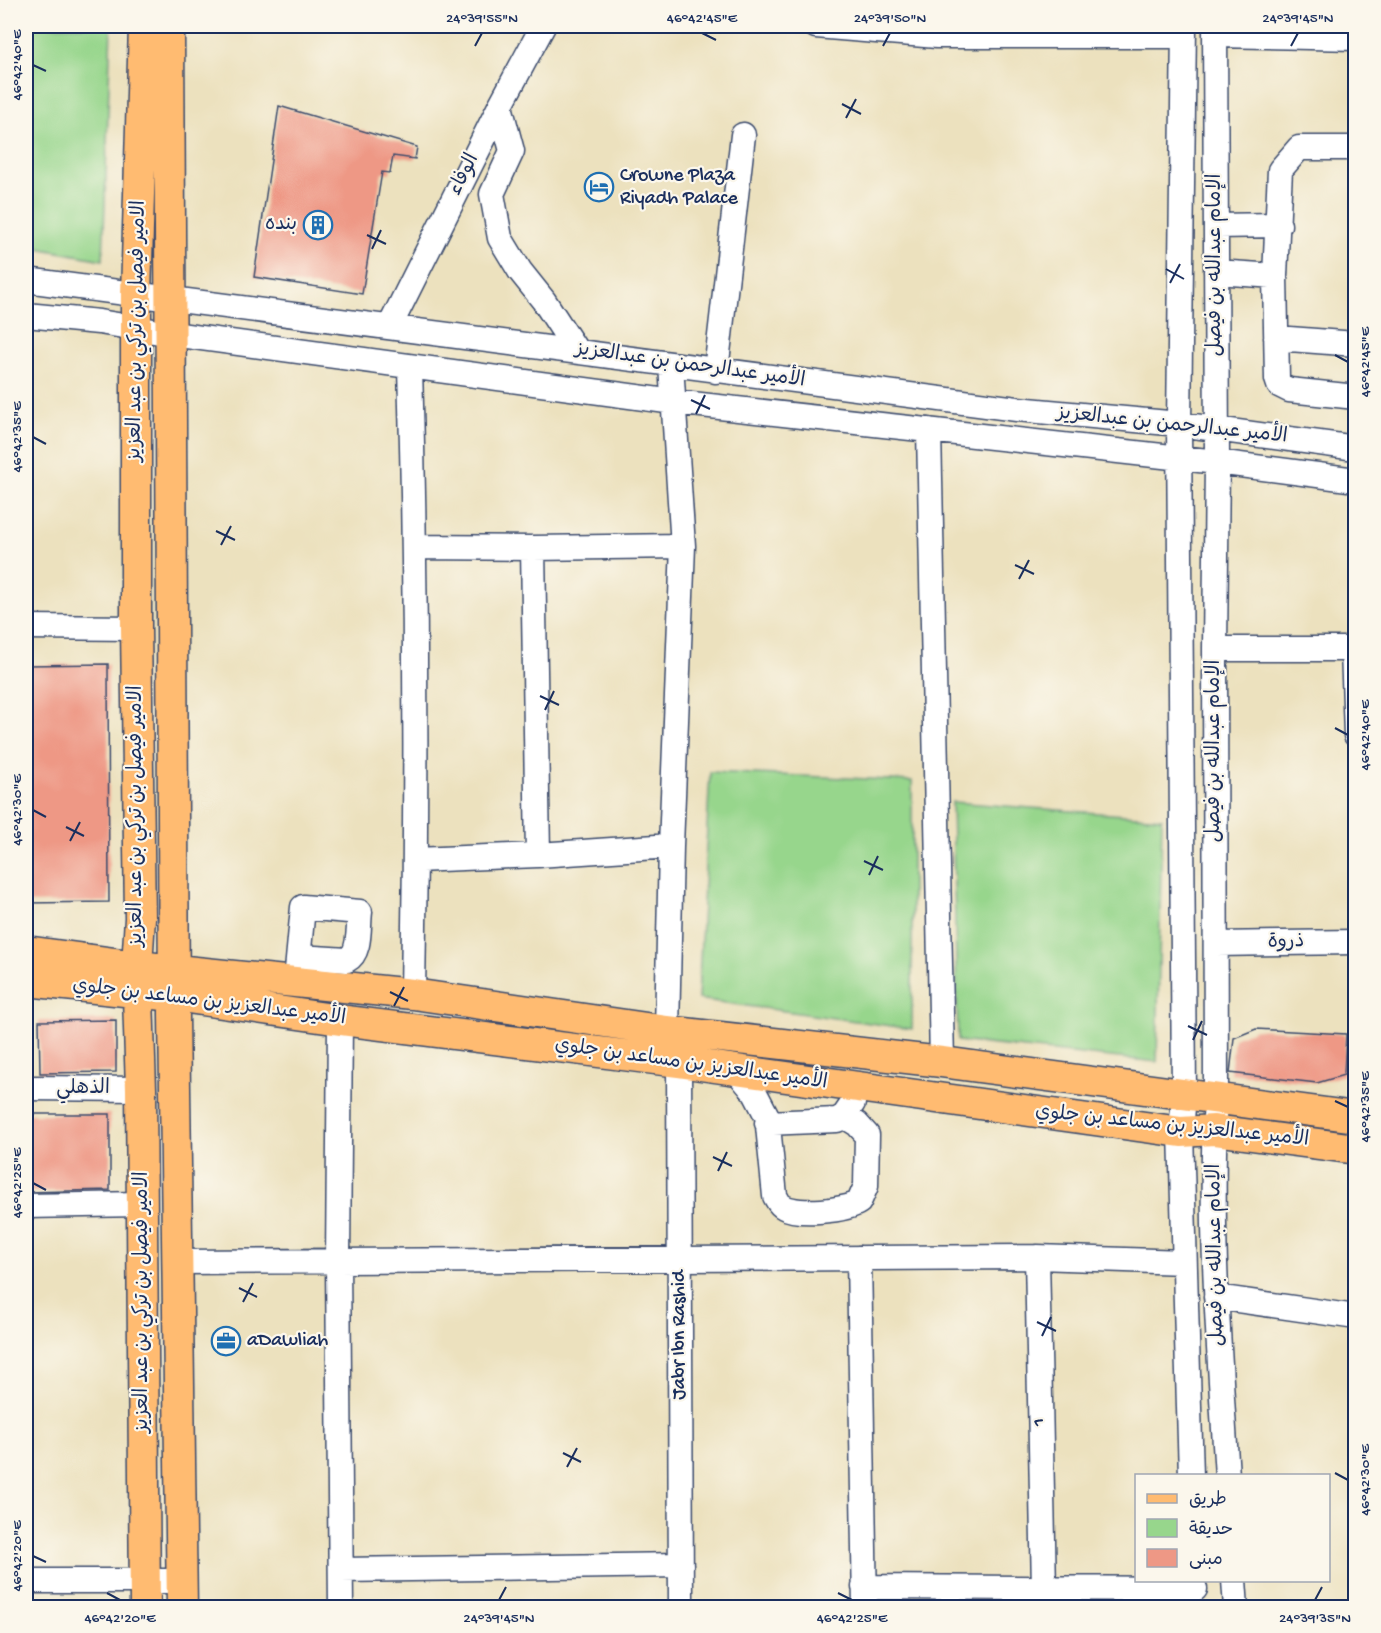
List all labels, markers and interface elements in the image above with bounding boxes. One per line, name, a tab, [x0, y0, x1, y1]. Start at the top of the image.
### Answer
text: 24°39'55"N	[446, 10, 518, 28]
text: 46°42'45"E	[667, 10, 738, 28]
text: 24°39'50"N	[854, 10, 927, 28]
text: 24°39'45"N	[1262, 10, 1334, 28]
text: 46°42'40"E	[9, 29, 27, 100]
street label: الوفاء	[444, 150, 485, 200]
place label: Crowne Plaza Riyadh Palace	[620, 165, 738, 211]
hotel icon: Crowne Plaza Riyadh Palace	[583, 171, 615, 203]
street label: الإمام عبدالله بن فيصل	[1204, 174, 1228, 356]
street label: الامير فيصل بن تركي بن عبد العزيز	[123, 200, 155, 464]
building icon: بنده	[302, 209, 334, 241]
place label: بنده	[265, 214, 297, 237]
text: 46°42'45"E	[1357, 326, 1375, 397]
street label: الأمير عبدالرحمن بن عبدالعزيز	[572, 333, 807, 394]
street label: الأمير عبدالرحمن بن عبدالعزيز	[1053, 397, 1289, 450]
text: 46°42'35"E	[9, 401, 27, 472]
street label: الإمام عبدالله بن فيصل	[1203, 660, 1227, 842]
street label: الامير فيصل بن تركي بن عبد العزيز	[125, 685, 152, 949]
text: 46°42'40"E	[1357, 699, 1375, 770]
text: 46°42'30"E	[9, 774, 27, 846]
street label: ذروة	[1267, 931, 1305, 955]
street label: الأمير عبدالعزيز بن مساعد بن جلوي	[71, 970, 348, 1031]
street label: الأمير عبدالعزيز بن مساعد بن جلوي	[553, 1030, 829, 1096]
text: 46°42'35"E	[1357, 1071, 1375, 1142]
street label: الذهلي	[56, 1077, 110, 1104]
street label: الأمير عبدالعزيز بن مساعد بن جلوي	[1034, 1096, 1311, 1153]
text: 46°42'25"E	[9, 1147, 27, 1218]
street label: الإمام عبدالله بن فيصل	[1203, 1163, 1230, 1347]
street label: الامير فيصل بن تركي بن عبد العزيز	[131, 1171, 158, 1435]
street label: Jabr Ibn Rashid	[669, 1268, 692, 1400]
office icon: aDawliah	[210, 1325, 242, 1357]
place label: aDawliah	[247, 1330, 329, 1353]
street label: 1	[1028, 1418, 1052, 1427]
text: 46°42'30"E	[1357, 1444, 1375, 1516]
legend	[1135, 1474, 1330, 1582]
text: طريق	[1189, 1490, 1227, 1511]
text: 46°42'20"E	[9, 1520, 27, 1592]
text: حديقة	[1189, 1520, 1233, 1541]
text: مبنى	[1189, 1550, 1223, 1571]
text: 46°42'20"E	[84, 1610, 156, 1628]
text: 24°39'45"N	[463, 1610, 535, 1628]
text: 46°42'25"E	[817, 1610, 888, 1628]
text: 24°39'35"N	[1279, 1610, 1351, 1628]

